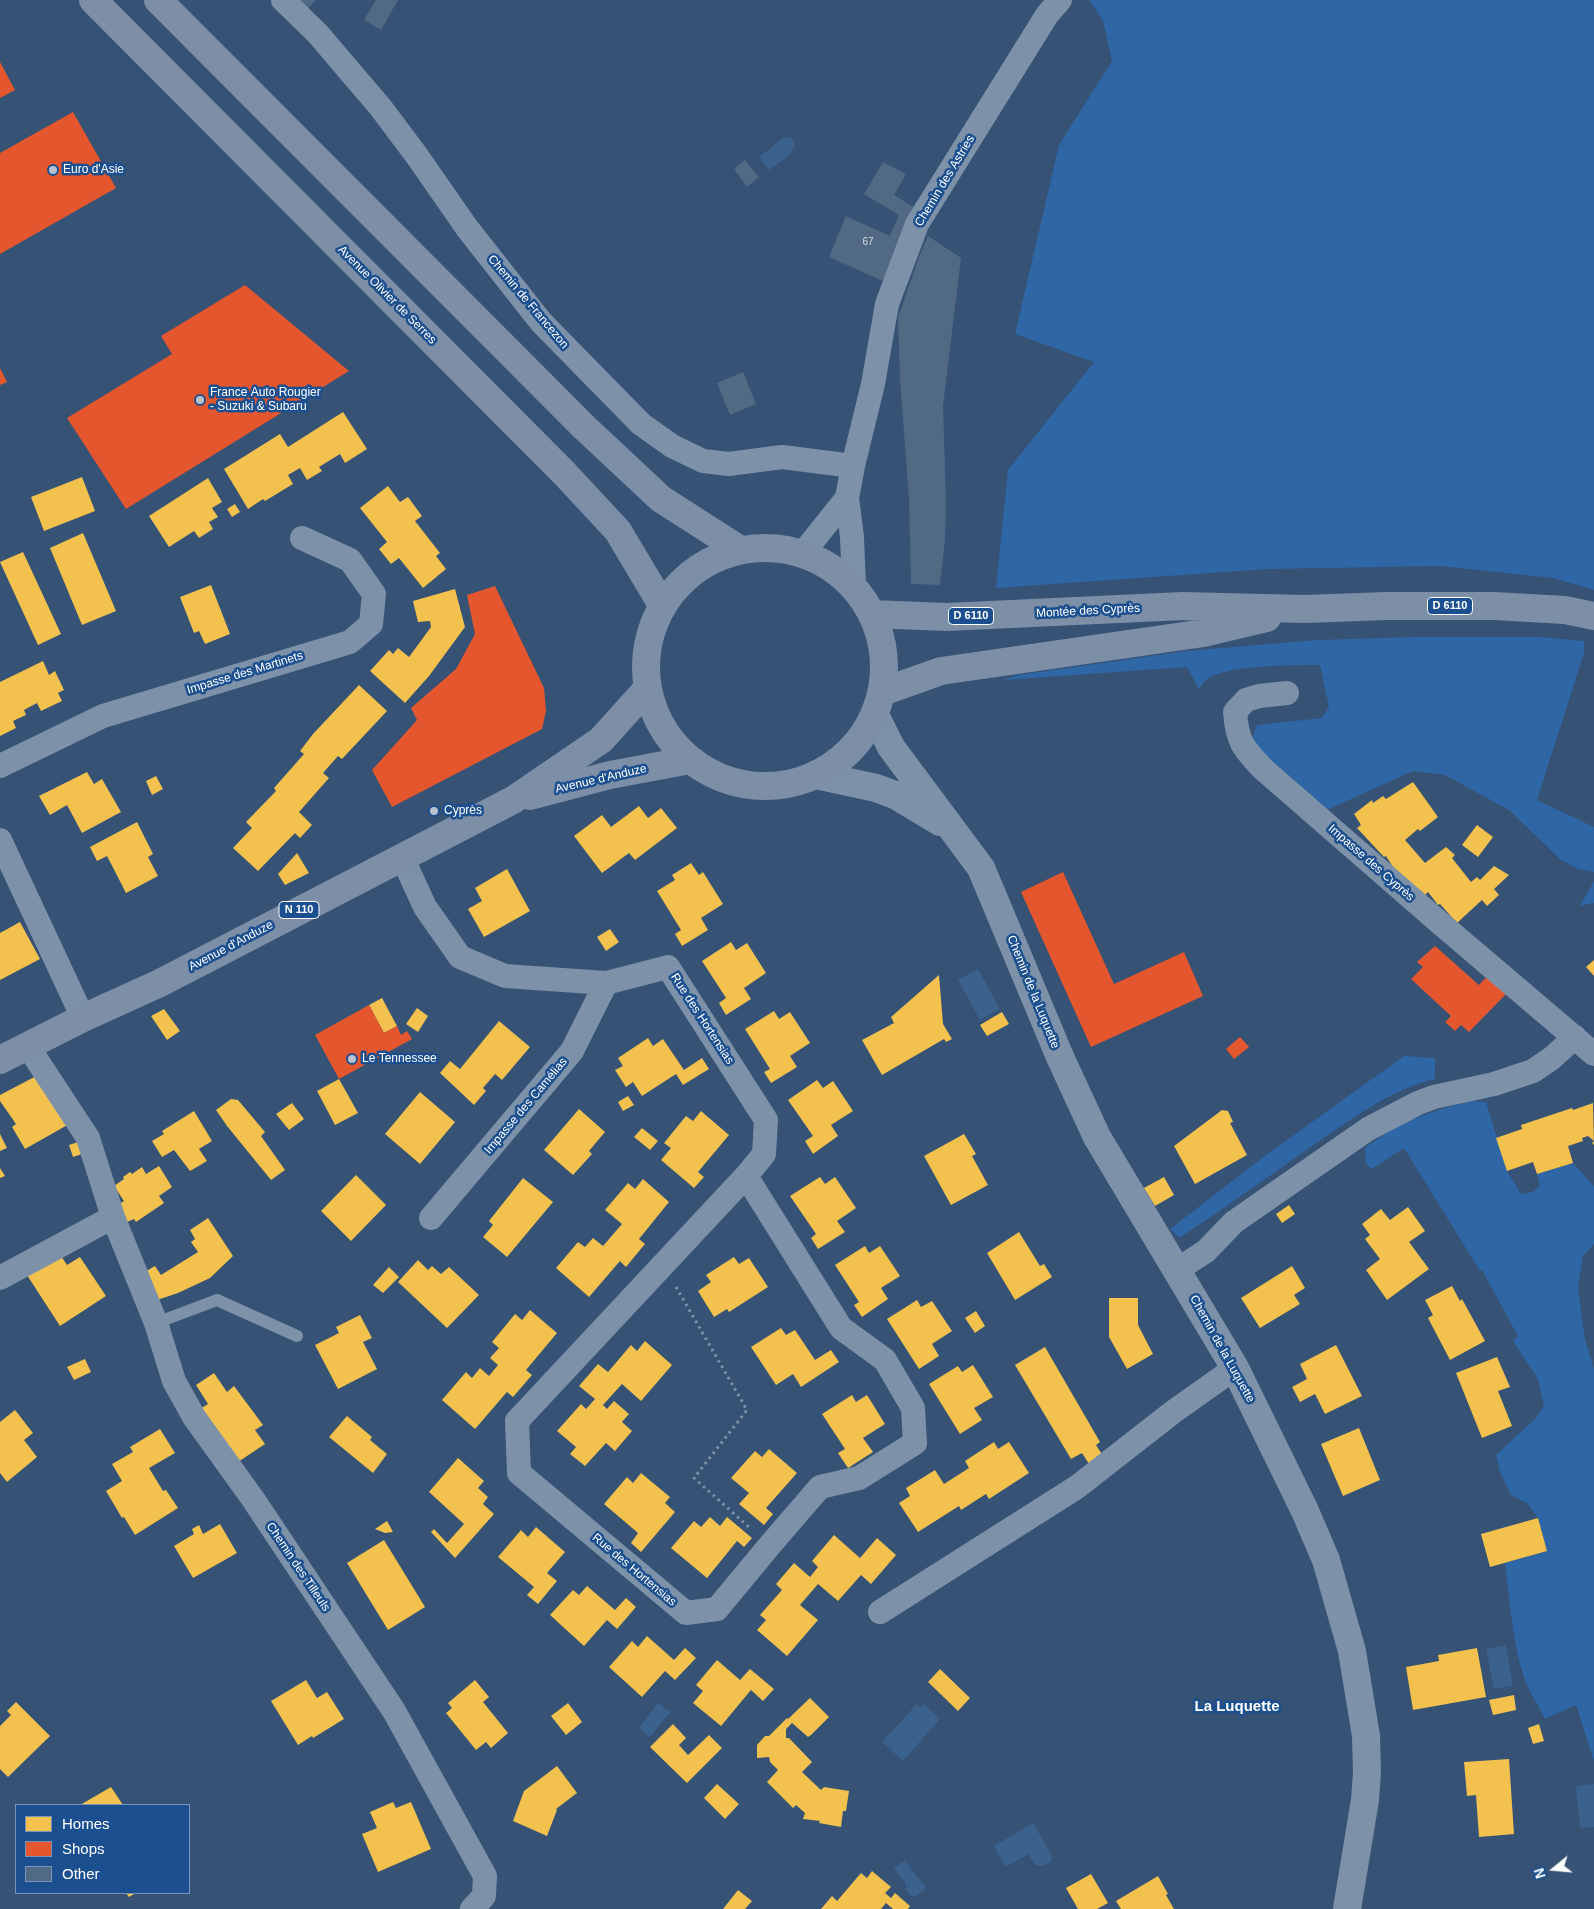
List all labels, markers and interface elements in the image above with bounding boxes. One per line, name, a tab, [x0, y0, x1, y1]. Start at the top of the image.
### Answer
street label: Chemin des Astries	[912, 133, 978, 229]
place label: Euro d'Asie	[63, 163, 124, 177]
marker: Euro d'Asie	[47, 164, 59, 176]
house number: 67	[862, 236, 874, 248]
street label: Avenue Olivier de Serres	[335, 243, 439, 347]
street label: Chemin de Francezon	[485, 252, 571, 352]
place label: France Auto Rougier - Suzuki & Subaru	[210, 386, 321, 414]
marker: France Auto Rougier - Suzuki & Subaru	[194, 394, 206, 406]
road number: D 6110	[1428, 598, 1472, 614]
street label: Montée des Cyprès	[1036, 601, 1140, 621]
road number: D 6110	[948, 608, 994, 624]
street label: Impasse des Martinets	[185, 648, 305, 698]
street label: Avenue d'Anduze	[554, 761, 648, 797]
place label: Cyprès	[444, 804, 482, 818]
marker: Cyprès	[428, 805, 440, 817]
street label: Impasse des Cyprès	[1325, 822, 1417, 904]
road number: N 110	[279, 902, 319, 918]
street label: Avenue d'Anduze	[186, 918, 276, 974]
street label: Chemin de la Luquette	[1004, 933, 1062, 1051]
street label: Rue des Hortensias	[667, 971, 737, 1067]
place label: Le Tennessee	[362, 1052, 437, 1066]
marker: Le Tennessee	[346, 1053, 358, 1065]
street label: Impasse des Camélias	[481, 1055, 571, 1157]
street label: Chemin de la Luquette	[1186, 1293, 1258, 1405]
street label: Chemin des Tilleuls	[263, 1520, 333, 1614]
street label: Rue des Hortensias	[589, 1531, 679, 1609]
district label: La Luquette	[1195, 1698, 1279, 1716]
legend	[15, 1804, 190, 1894]
text: Homes	[62, 1815, 110, 1832]
text: Shops	[62, 1840, 105, 1857]
north arrow	[1529, 1844, 1579, 1894]
text: Other	[62, 1865, 100, 1882]
text: N	[1531, 1866, 1549, 1881]

